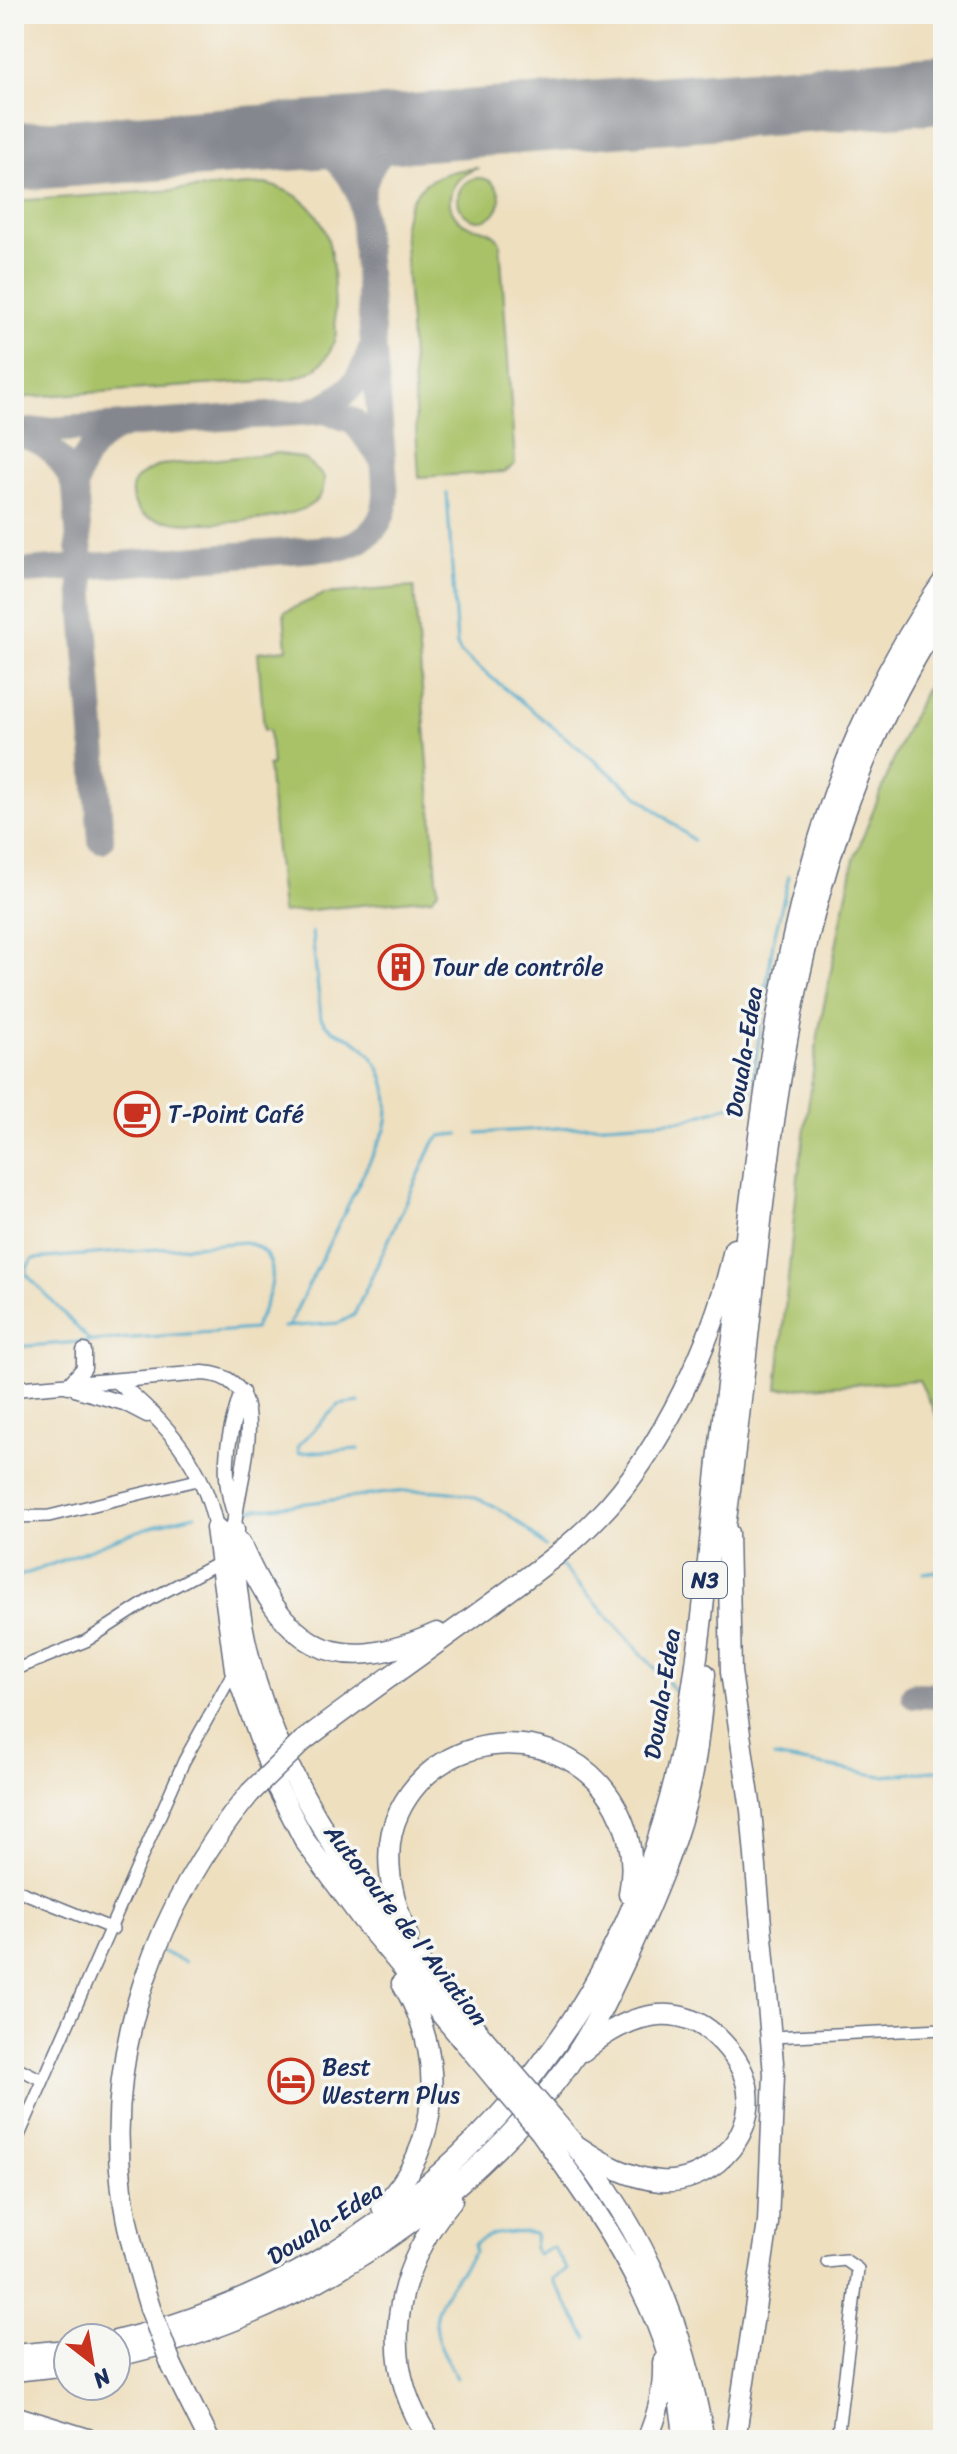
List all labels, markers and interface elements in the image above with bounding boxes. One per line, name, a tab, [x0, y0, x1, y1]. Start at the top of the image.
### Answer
building icon: Tour de contrôle	[377, 943, 425, 991]
place label: Tour de contrôle	[432, 946, 604, 988]
street label: Douala-Edea	[713, 984, 775, 1120]
cafe icon: T-Point Café	[113, 1090, 161, 1138]
place label: T-Point Café	[168, 1093, 304, 1135]
road number: N3	[683, 1562, 727, 1598]
street label: Douala-Edea	[631, 1626, 693, 1762]
street label: Autoroute de l'Aviation	[312, 1813, 499, 2036]
place label: Best Western Plus	[322, 2046, 460, 2116]
hotel icon: Best Western Plus	[267, 2057, 315, 2105]
street label: Douala-Edea	[258, 2169, 392, 2277]
north arrow	[52, 2322, 132, 2402]
text: N	[85, 2358, 119, 2400]

